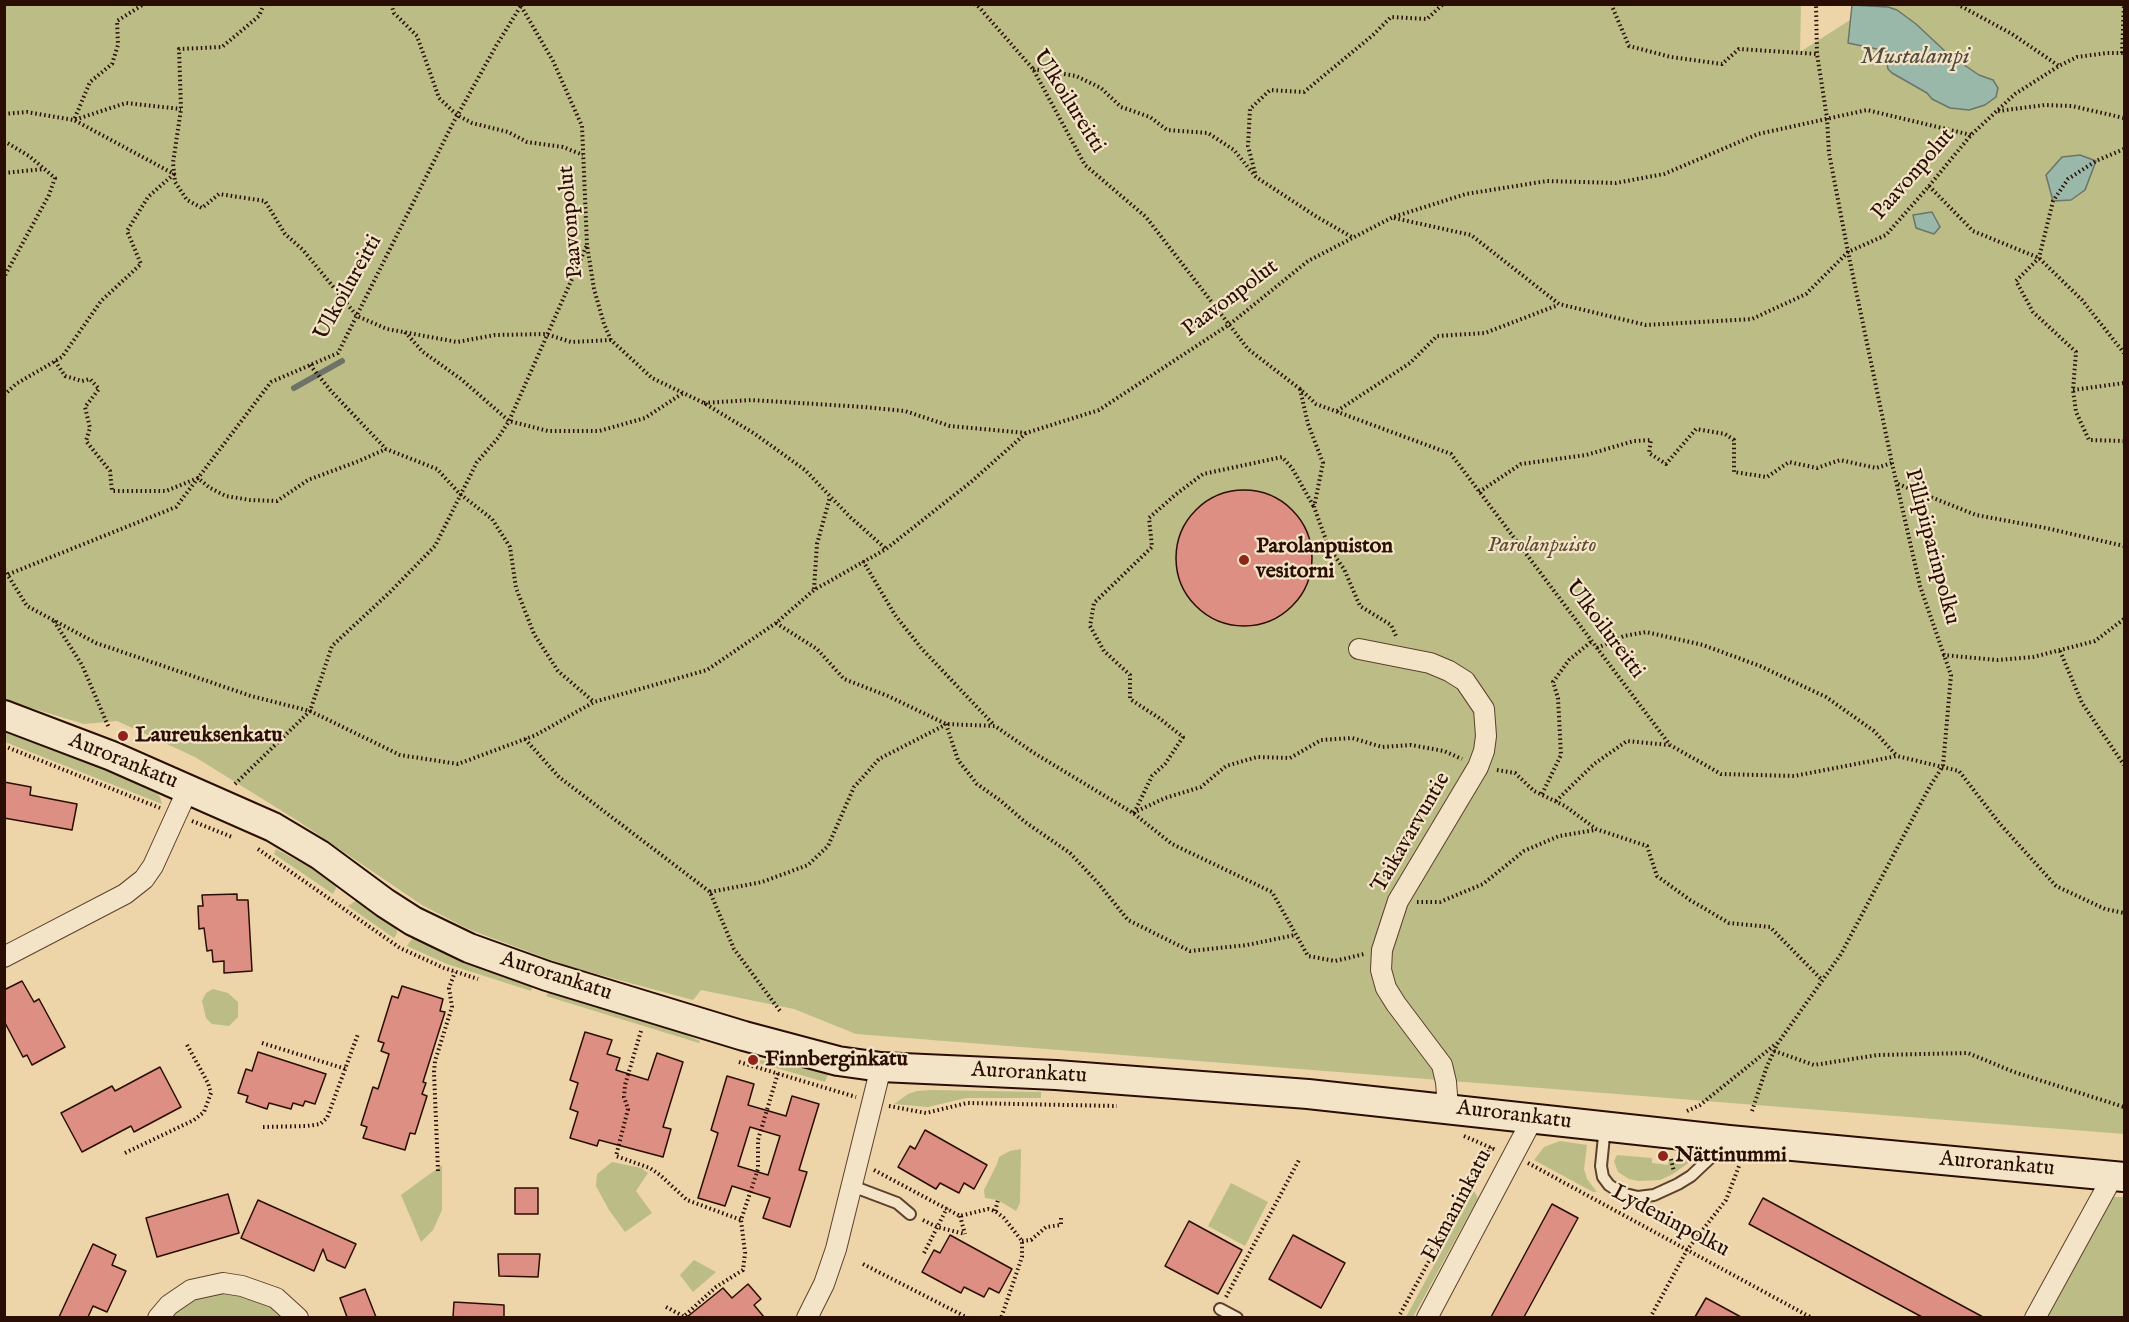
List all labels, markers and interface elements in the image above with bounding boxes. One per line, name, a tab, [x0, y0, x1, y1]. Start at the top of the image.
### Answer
water label: Mustalampi	[1860, 44, 1970, 72]
street label: Ulkoilureitti	[1026, 46, 1110, 158]
street label: Paavonpolut	[1867, 124, 1961, 226]
street label: Paavonpolut	[554, 165, 590, 279]
street label: Ulkoilureitti	[309, 231, 389, 345]
street label: Paavonpolut	[1178, 254, 1284, 344]
street label: Pillipiiparinpolku	[1898, 466, 1964, 628]
park label: Parolanpuisto	[1488, 533, 1596, 559]
place label: Parolanpuiston vesitorni	[1256, 534, 1393, 586]
marker: Parolanpuiston vesitorni	[1237, 553, 1251, 567]
street label: Ulkoilureitti	[1558, 576, 1650, 684]
place label: Laureuksenkatu	[135, 723, 283, 749]
street label: Aurorankatu	[64, 728, 182, 796]
marker: Laureuksenkatu	[116, 729, 130, 743]
street label: Taikavarvuntie	[1367, 768, 1457, 898]
street label: Aurorankatu	[497, 947, 615, 1007]
place label: Finnberginkatu	[765, 1047, 908, 1073]
marker: Finnberginkatu	[746, 1053, 760, 1067]
street label: Aurorankatu	[971, 1058, 1087, 1090]
street label: Aurorankatu	[1455, 1096, 1573, 1136]
place label: Nättinummi	[1675, 1143, 1787, 1169]
street label: Ekmaninkatu	[1417, 1145, 1499, 1267]
street label: Aurorankatu	[1938, 1147, 2056, 1183]
marker: Nättinummi	[1656, 1149, 1670, 1163]
street label: Lydeninpolku	[1607, 1180, 1733, 1264]

